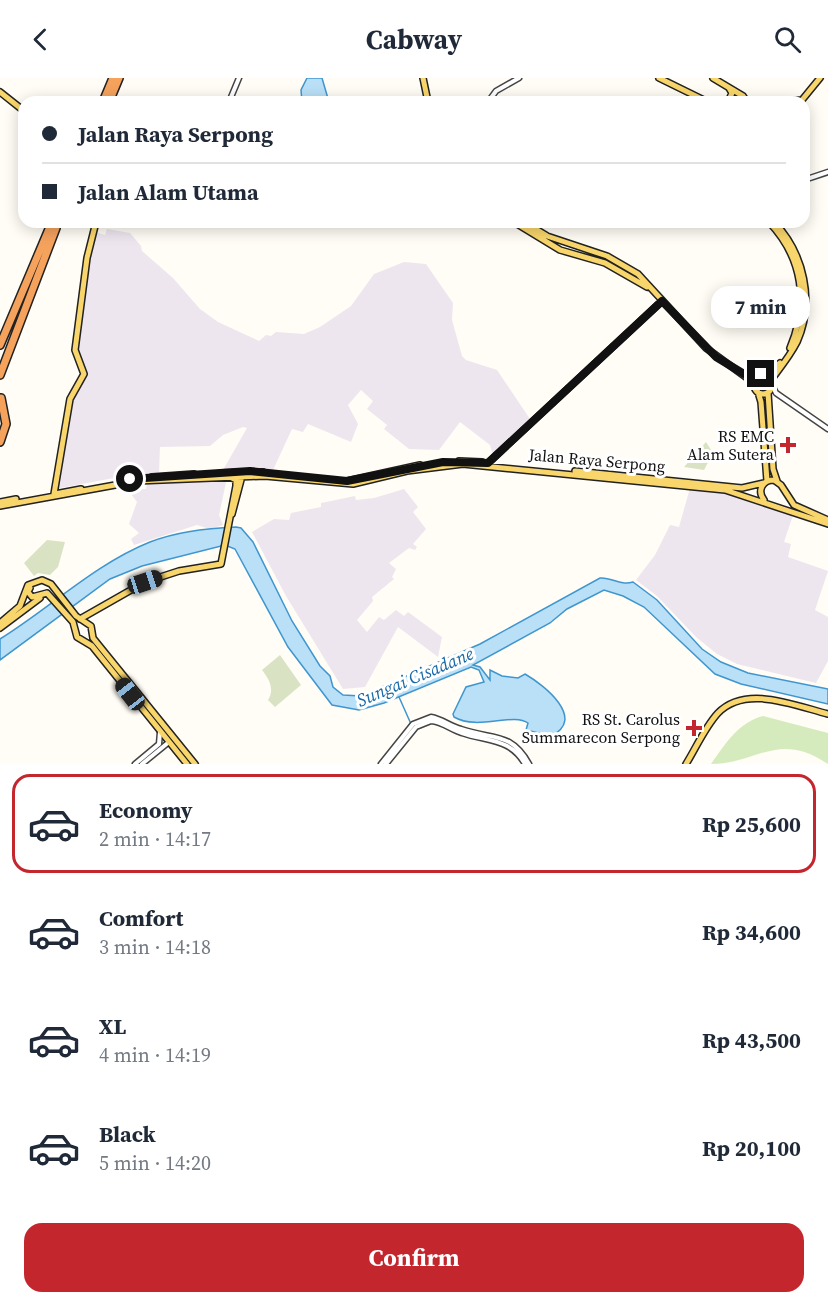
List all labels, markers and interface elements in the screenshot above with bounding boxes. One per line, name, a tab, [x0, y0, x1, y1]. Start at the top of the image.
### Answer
text: Cabway	[366, 21, 462, 58]
icon: back	[24, 23, 57, 56]
icon: search	[771, 23, 804, 56]
text: Jalan Raya Serpong	[78, 119, 273, 149]
text: Jalan Alam Utama	[78, 177, 259, 207]
callout: 7 min	[712, 287, 810, 329]
text: 7 min	[735, 293, 786, 321]
route end	[747, 360, 774, 387]
place label: RS EMC Alam Sutera	[687, 425, 775, 465]
marker: RS EMC Alam Sutera	[779, 436, 797, 454]
street label: Jalan Raya Serpong	[527, 443, 666, 477]
route start	[116, 465, 143, 492]
car	[125, 568, 165, 596]
water label: Sungai Cisadane	[352, 640, 478, 712]
car	[112, 674, 148, 714]
place label: RS St. Carolus Summarecon Serpong	[522, 708, 680, 748]
marker: RS St. Carolus Summarecon Serpong	[685, 719, 703, 737]
text: Economy	[99, 795, 193, 825]
icon: car	[27, 797, 81, 851]
text: Rp 25,600	[702, 809, 801, 839]
text: 2 min · 14:17	[99, 825, 211, 853]
text: Comfort	[99, 903, 183, 933]
icon: car	[27, 905, 81, 959]
text: Rp 34,600	[702, 917, 801, 947]
text: 3 min · 14:18	[99, 933, 211, 961]
text: XL	[99, 1011, 126, 1041]
icon: car	[27, 1013, 81, 1067]
text: Rp 43,500	[702, 1025, 801, 1055]
text: 4 min · 14:19	[99, 1041, 211, 1069]
text: Black	[99, 1119, 156, 1149]
icon: car	[27, 1121, 81, 1175]
text: Rp 20,100	[702, 1133, 801, 1163]
text: 5 min · 14:20	[99, 1149, 211, 1177]
button: Confirm	[24, 1223, 804, 1292]

